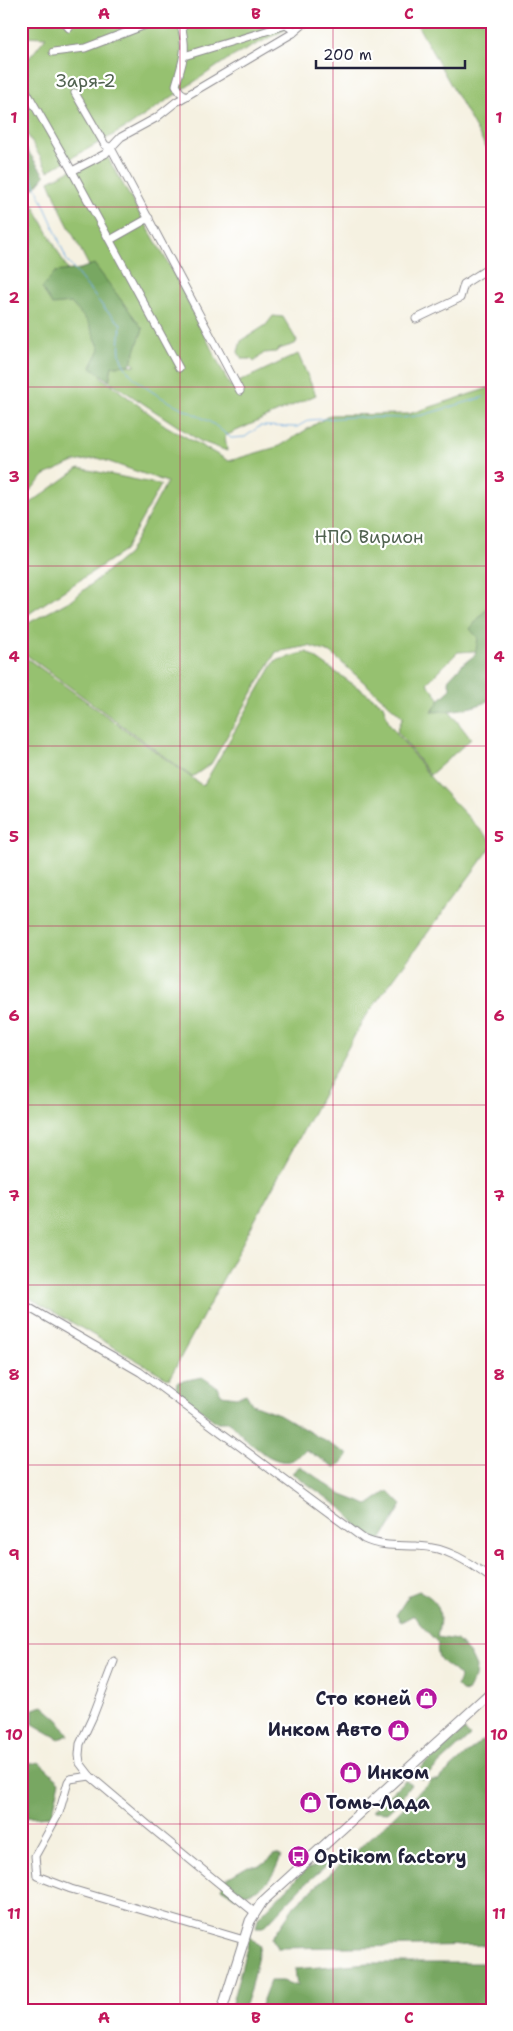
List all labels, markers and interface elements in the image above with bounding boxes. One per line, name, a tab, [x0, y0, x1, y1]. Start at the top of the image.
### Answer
text: A	[98, 3, 110, 24]
text: B	[251, 3, 261, 24]
text: C	[404, 3, 414, 24]
scale bar	[316, 38, 464, 70]
text: 200 m	[323, 45, 372, 65]
park label: Заря-2	[56, 69, 116, 93]
text: 1	[10, 107, 18, 128]
text: 1	[495, 107, 503, 128]
text: 2	[8, 287, 20, 308]
text: 2	[493, 287, 505, 308]
text: 3	[8, 466, 20, 487]
text: 3	[493, 466, 505, 487]
park label: НПО Вирион	[314, 525, 424, 549]
text: 4	[8, 646, 20, 667]
text: 4	[493, 646, 505, 667]
text: 5	[9, 826, 19, 847]
text: 5	[494, 826, 504, 847]
text: 6	[8, 1005, 20, 1026]
text: 6	[493, 1005, 505, 1026]
text: 7	[8, 1185, 20, 1206]
text: 7	[493, 1185, 505, 1206]
text: 8	[8, 1364, 20, 1385]
text: 8	[493, 1364, 505, 1385]
text: 9	[8, 1544, 20, 1565]
text: 9	[493, 1544, 505, 1565]
place label: Сто коней	[316, 1687, 411, 1711]
shop icon: Сто коней	[415, 1687, 439, 1711]
place label: Инком Авто	[268, 1718, 382, 1742]
shop icon: Инком Авто	[386, 1718, 410, 1742]
text: 10	[5, 1724, 23, 1745]
text: 10	[490, 1724, 508, 1745]
shop icon: Инком	[339, 1761, 363, 1785]
place label: Инком	[367, 1761, 429, 1785]
shop icon: Томь-Лада	[298, 1791, 322, 1815]
place label: Томь-Лада	[326, 1791, 430, 1815]
bus stop icon: Optikom factory	[286, 1845, 310, 1869]
place label: Optikom factory	[314, 1845, 466, 1869]
text: 11	[7, 1903, 21, 1924]
text: 11	[492, 1903, 506, 1924]
text: A	[98, 2007, 110, 2028]
text: B	[251, 2007, 261, 2028]
text: C	[404, 2007, 414, 2028]

